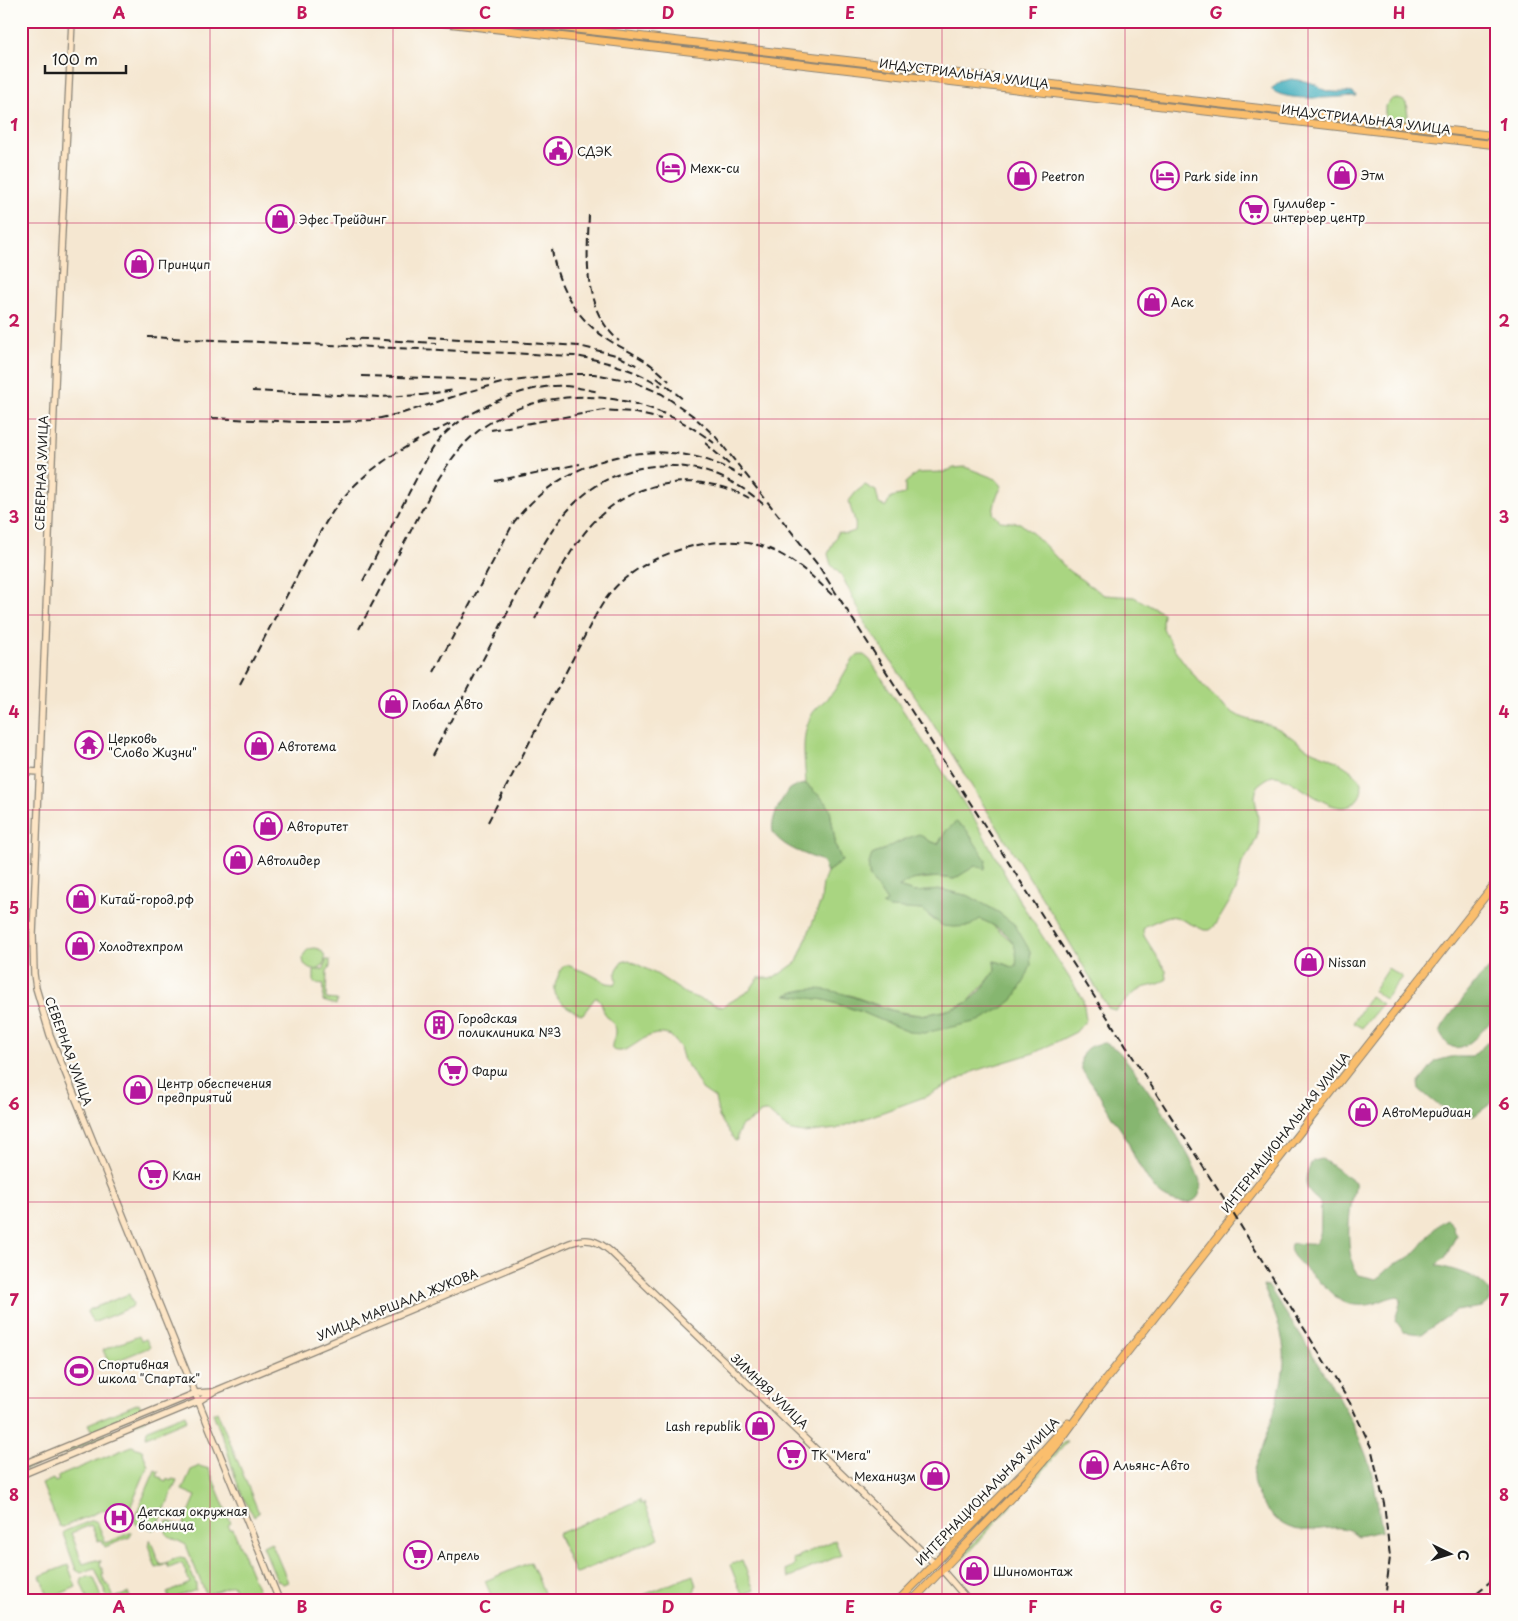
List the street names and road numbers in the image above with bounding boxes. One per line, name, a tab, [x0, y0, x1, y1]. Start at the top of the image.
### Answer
street label: ИНДУСТРИАЛЬНАЯ УЛИЦА	[878, 54, 1050, 92]
street label: ИНДУСТРИАЛЬНАЯ УЛИЦА	[1280, 100, 1452, 138]
street label: СЕВЕРНАЯ УЛИЦА	[30, 415, 52, 531]
street label: СЕВЕРНАЯ УЛИЦА	[41, 994, 97, 1108]
street label: ИНТЕРНАЦИОНАЛЬНАЯ УЛИЦА	[1217, 1048, 1353, 1216]
street label: УЛИЦА МАРШАЛА ЖУКОВА	[314, 1263, 481, 1345]
street label: ЗИМНЯЯ УЛИЦА	[727, 1349, 813, 1433]
street label: ИНТЕРНАЦИОНАЛЬНАЯ УЛИЦА	[911, 1413, 1063, 1569]

